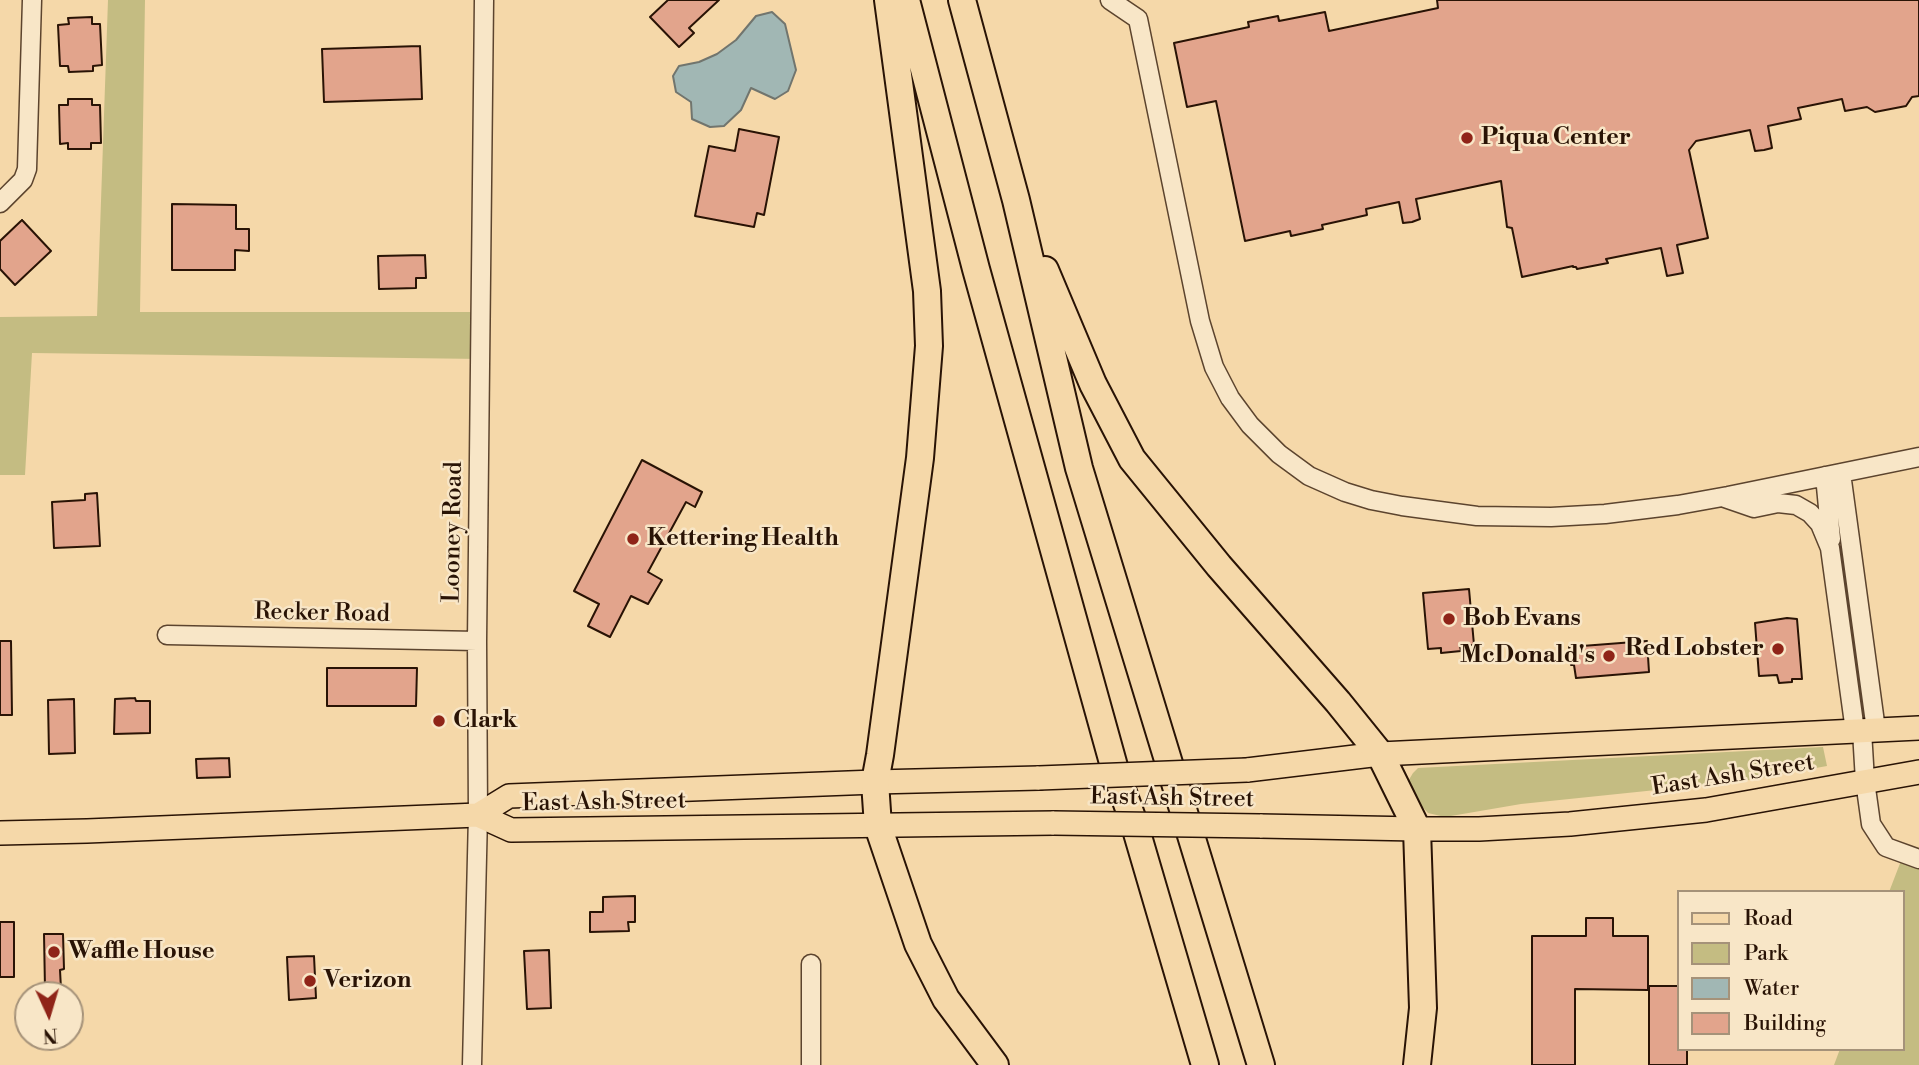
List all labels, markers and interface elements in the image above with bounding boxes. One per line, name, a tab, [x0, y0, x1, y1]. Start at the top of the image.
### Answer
place label: Piqua Center	[1481, 124, 1631, 152]
marker: Piqua Center	[1459, 130, 1475, 146]
street label: Looney Road	[438, 461, 470, 603]
place label: Kettering Health	[647, 525, 839, 553]
marker: Kettering Health	[625, 531, 641, 547]
street label: Recker Road	[254, 598, 390, 630]
place label: Bob Evans	[1463, 605, 1581, 633]
marker: Bob Evans	[1441, 611, 1457, 627]
place label: Red Lobster	[1625, 635, 1764, 663]
marker: Red Lobster	[1770, 641, 1786, 657]
place label: McDonald's	[1460, 642, 1595, 670]
marker: McDonald's	[1601, 648, 1617, 664]
place label: Clark	[453, 707, 517, 735]
marker: Clark	[431, 713, 447, 729]
street label: East Ash Street	[1650, 749, 1816, 803]
street label: East Ash Street	[1090, 783, 1254, 815]
street label: East Ash Street	[522, 787, 686, 819]
legend	[1678, 890, 1905, 1051]
text: Road	[1744, 906, 1793, 932]
place label: Waffle House	[68, 938, 215, 966]
text: Park	[1744, 941, 1788, 967]
marker: Waffle House	[46, 944, 62, 960]
place label: Verizon	[324, 967, 412, 995]
marker: Verizon	[302, 973, 318, 989]
text: Water	[1744, 976, 1799, 1002]
north arrow	[14, 981, 84, 1051]
text: Building	[1744, 1011, 1826, 1037]
text: N	[42, 1022, 59, 1047]

